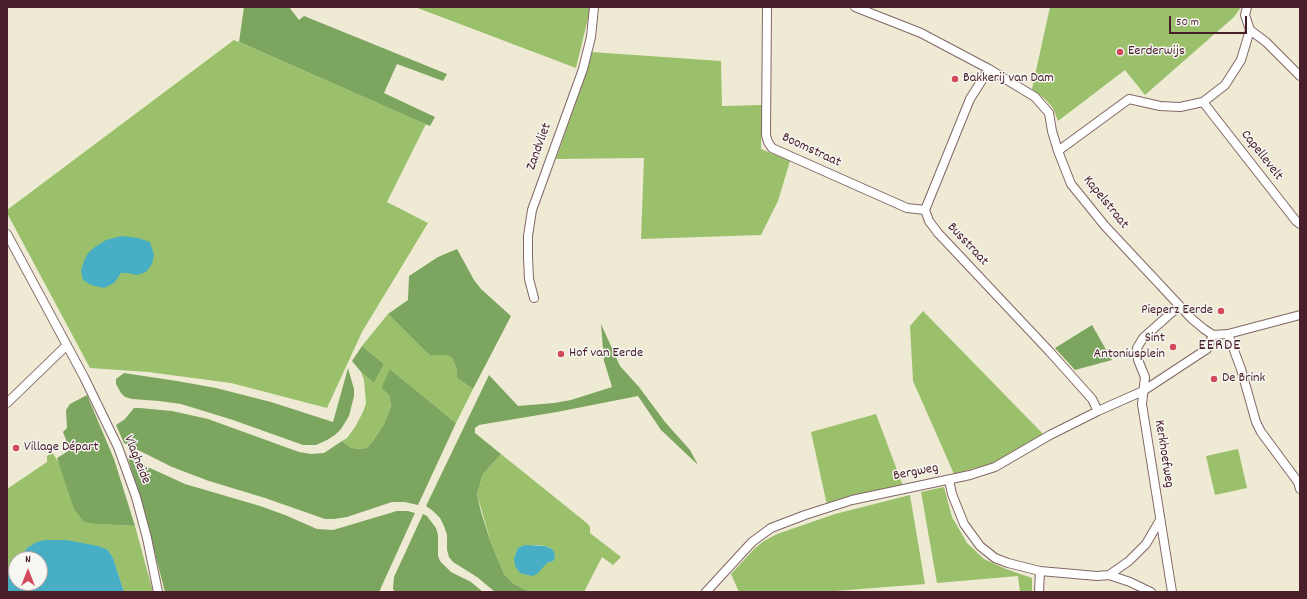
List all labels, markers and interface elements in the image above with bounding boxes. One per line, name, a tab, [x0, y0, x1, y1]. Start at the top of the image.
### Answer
scale bar	[1171, 8, 1249, 34]
text: 50 m	[1176, 14, 1199, 31]
place label: Eerderwijs	[1128, 44, 1185, 60]
marker: Eerderwijs	[1115, 47, 1125, 57]
place label: Bakkerij van Dam	[963, 71, 1054, 87]
marker: Bakkerij van Dam	[950, 74, 960, 84]
street label: Zandvliet	[524, 121, 556, 173]
street label: Capellevelt	[1236, 127, 1286, 185]
street label: Boomstraat	[779, 130, 843, 172]
street label: Kapelstraat	[1078, 173, 1132, 233]
street label: Busstraat	[943, 220, 991, 270]
place label: Pieperz Eerde	[1141, 303, 1213, 319]
marker: Pieperz Eerde	[1216, 306, 1226, 316]
place label: Sint Antoniusplein	[1094, 331, 1165, 364]
district label: EERDE	[1199, 337, 1241, 357]
marker: Sint Antoniusplein	[1168, 342, 1178, 352]
place label: Hof van Eerde	[569, 346, 643, 362]
marker: Hof van Eerde	[556, 349, 566, 359]
place label: De Brink	[1222, 371, 1265, 387]
marker: De Brink	[1209, 374, 1219, 384]
street label: Kerkhoefweg	[1149, 419, 1177, 489]
street label: Vlagheide	[119, 433, 153, 487]
place label: Village Départ	[24, 440, 99, 456]
marker: Village Départ	[11, 443, 21, 453]
street label: Bergweg	[892, 460, 940, 486]
north arrow	[8, 551, 48, 591]
text: N	[25, 552, 31, 568]

